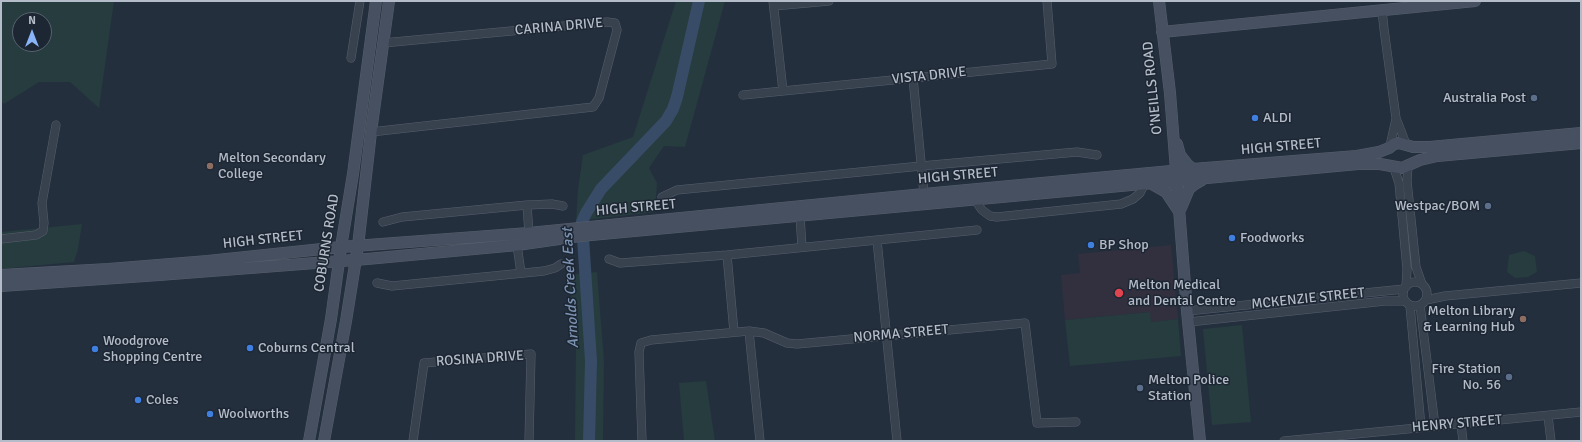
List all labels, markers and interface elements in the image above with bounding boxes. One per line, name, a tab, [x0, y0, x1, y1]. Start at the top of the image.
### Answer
north arrow	[12, 12, 52, 52]
text: N	[28, 14, 36, 27]
street label: CARINA DRIVE	[514, 15, 604, 39]
street label: O'NEILLS ROAD	[1140, 41, 1166, 135]
street label: VISTA DRIVE	[891, 64, 967, 88]
place label: Australia Post	[1443, 90, 1526, 106]
marker: Australia Post	[1529, 93, 1539, 103]
place label: ALDI	[1263, 110, 1292, 126]
marker: ALDI	[1250, 113, 1260, 123]
street label: HIGH STREET	[1240, 135, 1322, 159]
place label: Melton Secondary College	[218, 150, 326, 182]
marker: Melton Secondary College	[205, 161, 215, 171]
street label: HIGH STREET	[917, 164, 999, 188]
street label: COBURNS ROAD	[311, 193, 343, 293]
street label: HIGH STREET	[595, 196, 677, 220]
place label: Westpac/BOM	[1395, 198, 1480, 214]
marker: Westpac/BOM	[1483, 201, 1493, 211]
street label: HIGH STREET	[222, 227, 304, 253]
water label: Arnolds Creek East	[559, 227, 583, 349]
place label: Foodworks	[1240, 230, 1304, 246]
marker: Foodworks	[1227, 233, 1237, 243]
place label: BP Shop	[1099, 237, 1149, 253]
marker: BP Shop	[1086, 240, 1096, 250]
place label: Melton Medical and Dental Centre	[1128, 277, 1236, 310]
street label: MCKENZIE STREET	[1250, 285, 1366, 313]
marker: Melton Medical and Dental Centre	[1113, 287, 1125, 299]
place label: Melton Library & Learning Hub	[1423, 303, 1515, 336]
marker: Melton Library & Learning Hub	[1518, 314, 1528, 324]
street label: NORMA STREET	[853, 321, 949, 347]
place label: Woodgrove Shopping Centre	[103, 333, 202, 366]
place label: Coburns Central	[258, 340, 355, 356]
marker: Coburns Central	[245, 343, 255, 353]
marker: Woodgrove Shopping Centre	[90, 344, 100, 354]
street label: ROSINA DRIVE	[436, 348, 524, 370]
place label: Fire Station No. 56	[1432, 361, 1501, 394]
place label: Melton Police Station	[1148, 372, 1229, 404]
marker: Fire Station No. 56	[1504, 372, 1514, 382]
marker: Melton Police Station	[1135, 383, 1145, 393]
place label: Coles	[146, 392, 179, 408]
marker: Coles	[133, 395, 143, 405]
place label: Woolworths	[218, 406, 289, 422]
marker: Woolworths	[205, 409, 215, 419]
street label: HENRY STREET	[1411, 412, 1503, 436]

